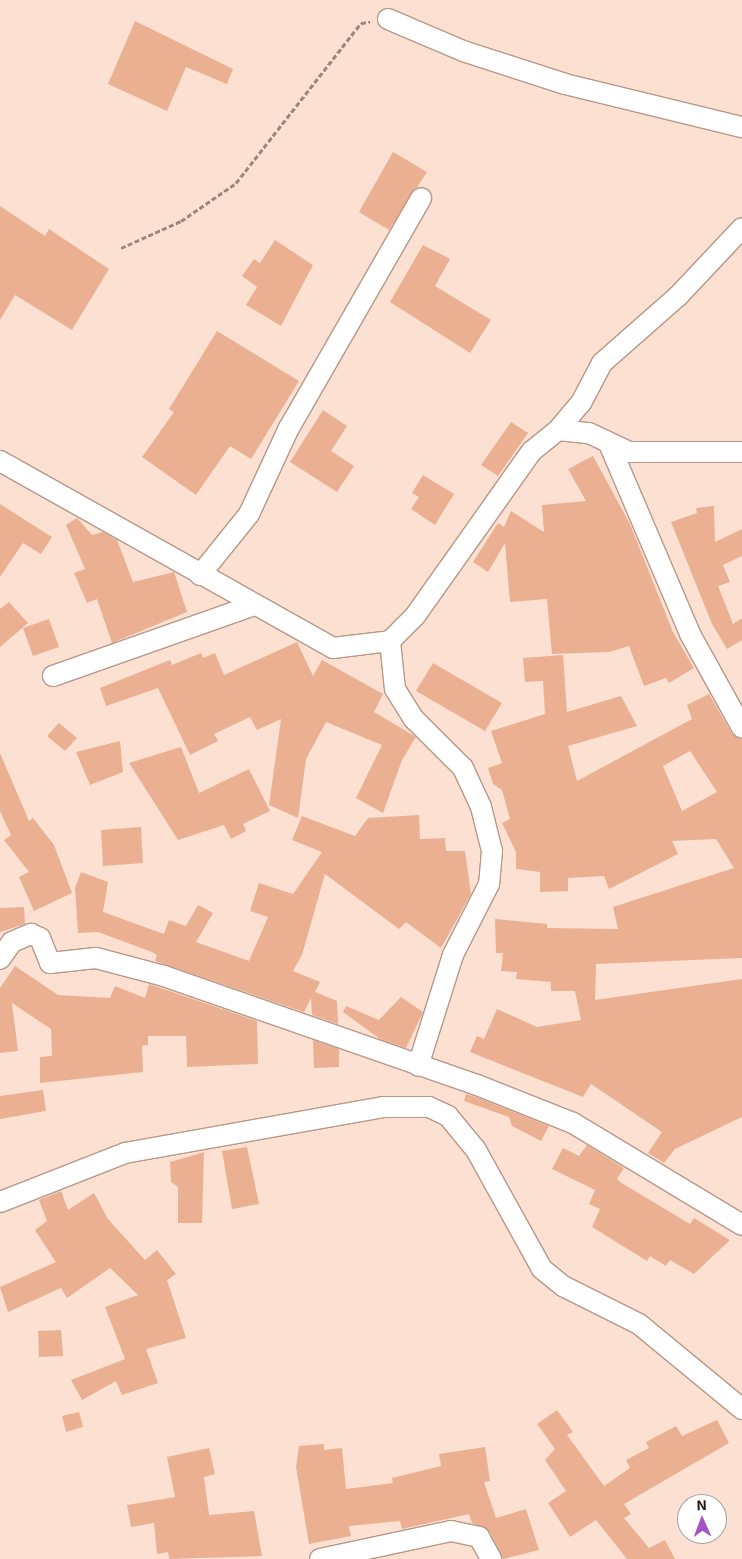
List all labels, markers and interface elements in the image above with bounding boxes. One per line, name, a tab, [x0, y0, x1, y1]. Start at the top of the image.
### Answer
north arrow	[677, 1494, 727, 1544]
text: N	[696, 1496, 707, 1513]

